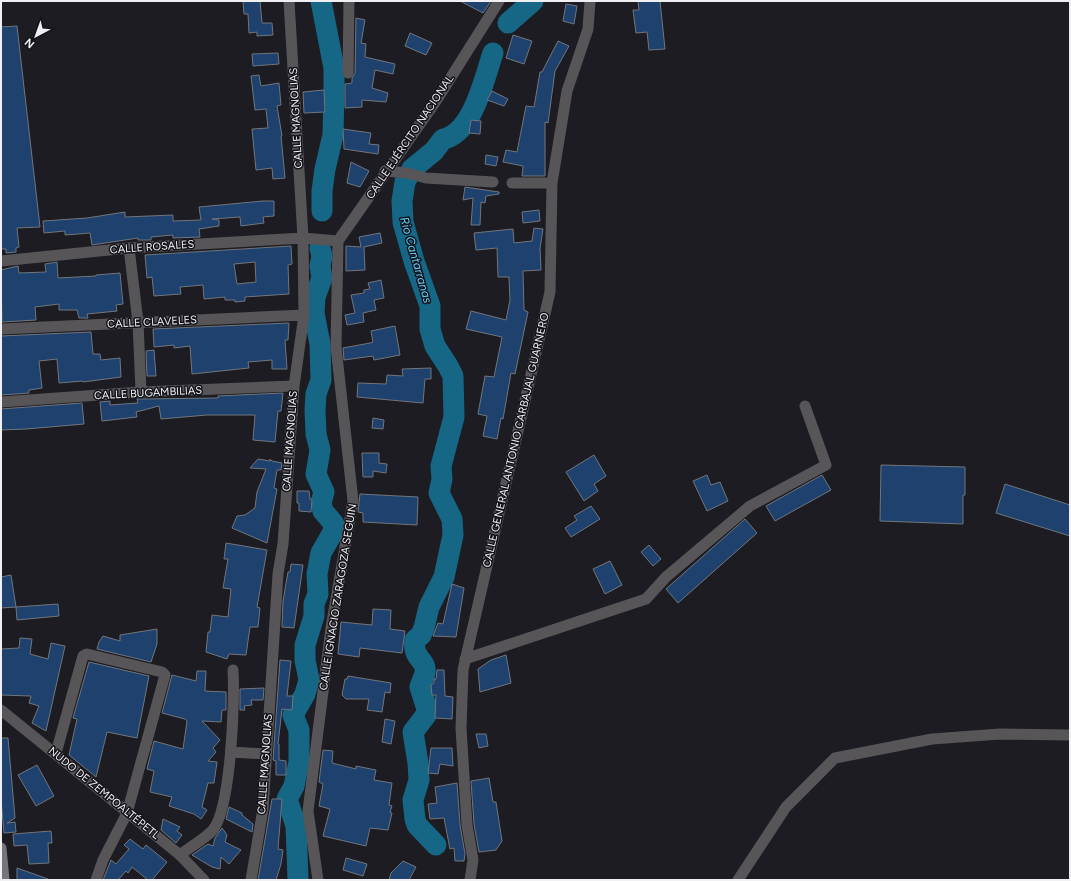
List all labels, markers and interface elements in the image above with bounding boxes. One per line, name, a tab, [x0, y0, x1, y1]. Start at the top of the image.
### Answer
north arrow	[16, 16, 56, 56]
text: N	[22, 35, 37, 51]
street label: CALLE MAGNOLIAS	[287, 67, 305, 169]
street label: CALLE EJÉRCITO NACIONAL	[364, 72, 457, 201]
water label: Rio Cantarranas	[397, 215, 435, 305]
street label: CALLE ROSALES	[109, 238, 195, 256]
street label: CALLE GENERAL ANTONIO CARBAJAL GUARNERO	[480, 311, 552, 569]
street label: CALLE CLAVELES	[107, 313, 197, 331]
street label: CALLE BUGAMBILIAS	[94, 384, 203, 402]
street label: CALLE MAGNOLIAS	[280, 390, 300, 492]
street label: CALLE IGNACIO ZARAGOZA SEGUIN	[317, 503, 359, 691]
street label: CALLE MAGNOLIAS	[255, 713, 275, 815]
street label: NUDO DE ZEMPOALTÉPETL	[46, 744, 162, 842]

